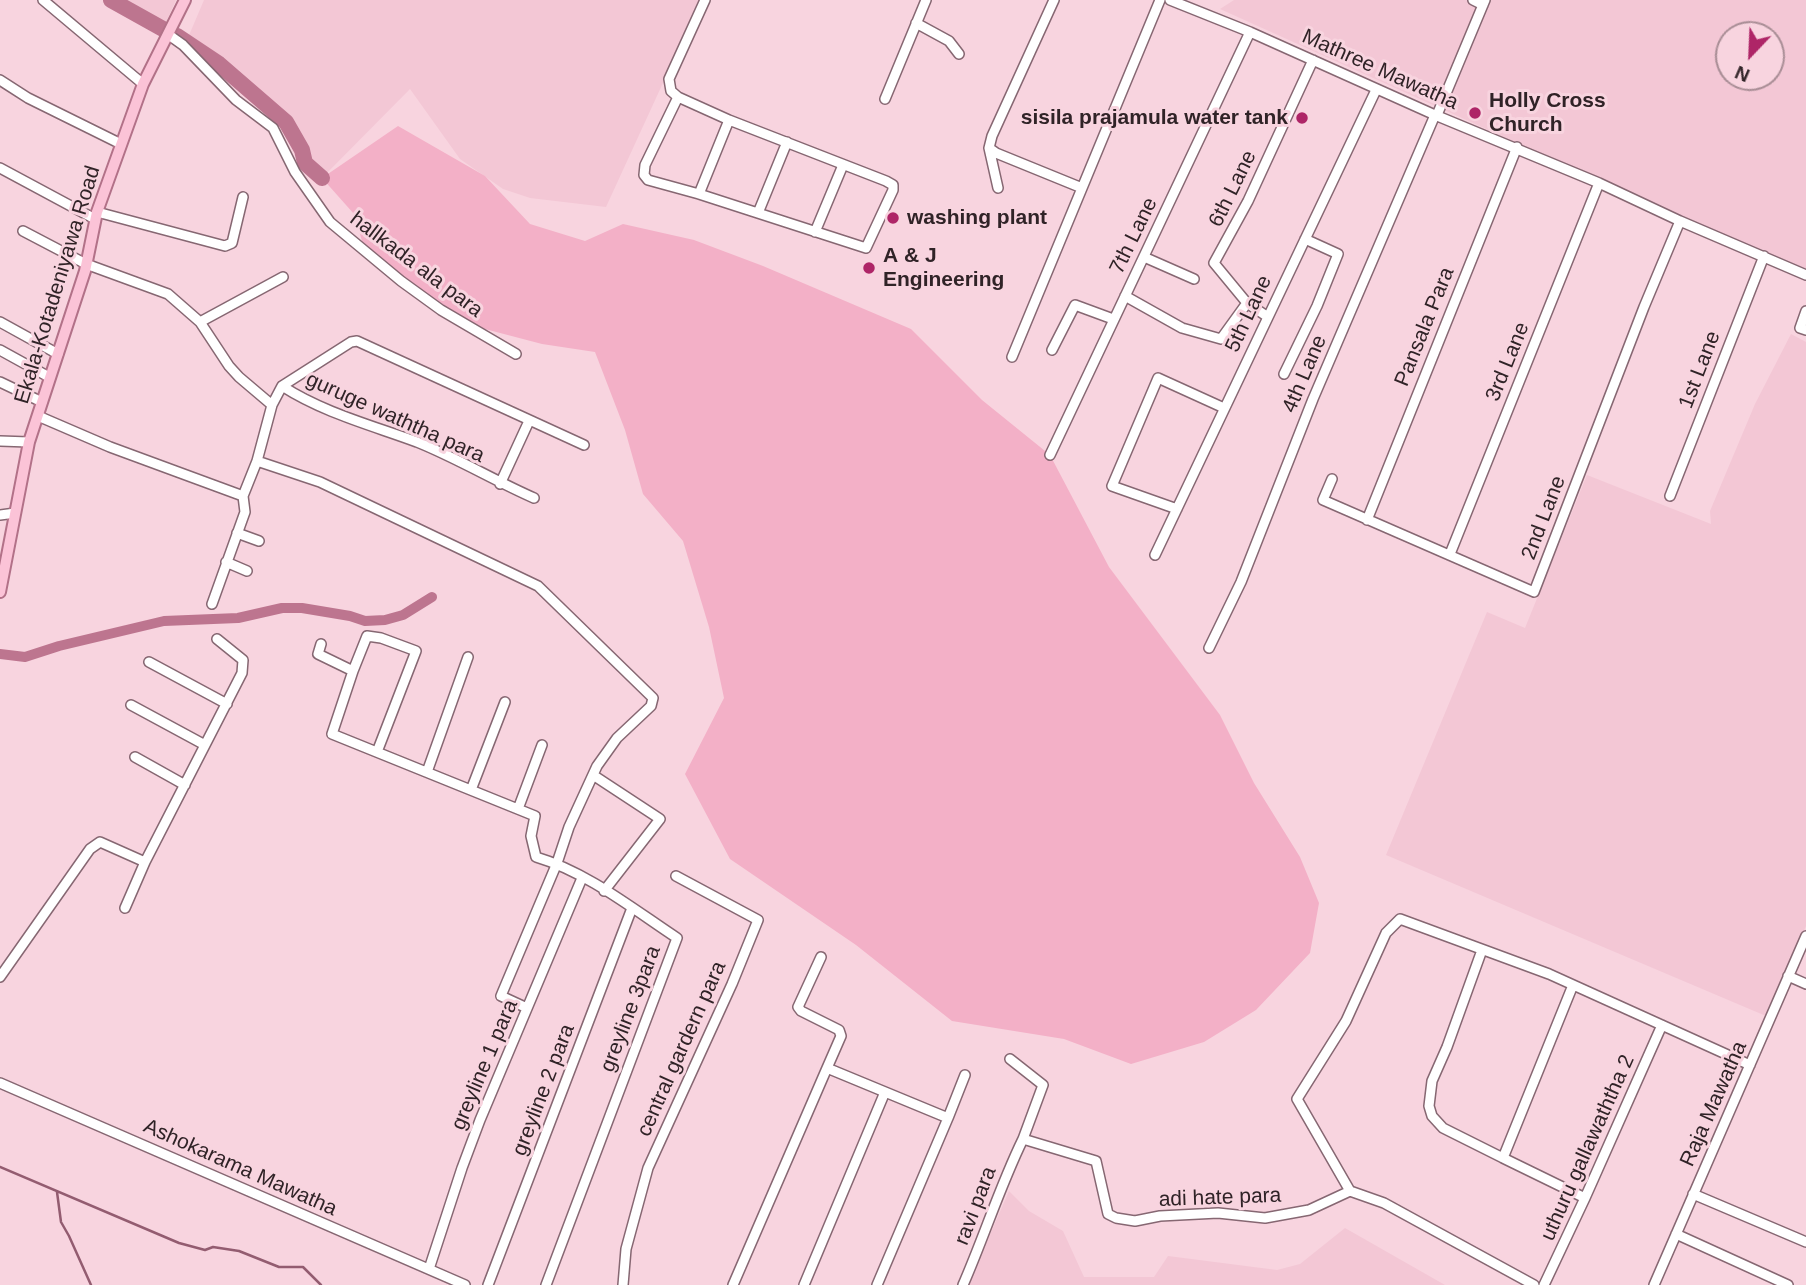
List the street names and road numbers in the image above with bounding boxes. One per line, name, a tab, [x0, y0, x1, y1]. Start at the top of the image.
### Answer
street label: Mathree Mawatha	[1298, 24, 1462, 116]
street label: 6th Lane	[1204, 147, 1262, 231]
street label: Ekala-Kotadeniyawa Road	[10, 163, 106, 407]
street label: 7th Lane	[1105, 194, 1163, 278]
street label: hallkada ala para	[345, 207, 487, 323]
street label: Pansala Para	[1390, 264, 1460, 390]
street label: 5th Lane	[1220, 272, 1278, 356]
street label: 3rd Lane	[1481, 319, 1535, 405]
street label: 1st Lane	[1674, 328, 1726, 412]
street label: 4th Lane	[1277, 331, 1333, 417]
street label: guruge waththa para	[302, 367, 488, 469]
street label: 2nd Lane	[1517, 473, 1571, 563]
street label: greyline 3para	[595, 942, 667, 1076]
street label: central gardern para	[632, 957, 732, 1141]
street label: greyline 1 para	[446, 996, 524, 1134]
street label: greyline 2 para	[507, 1021, 581, 1159]
street label: Raja Mawatha	[1675, 1038, 1753, 1170]
street label: uthuru gallawaththa 2	[1536, 1051, 1640, 1245]
street label: Ashokarama Mawatha	[139, 1114, 341, 1222]
street label: ravi para	[950, 1163, 1002, 1249]
street label: adi hate para	[1158, 1183, 1282, 1213]

